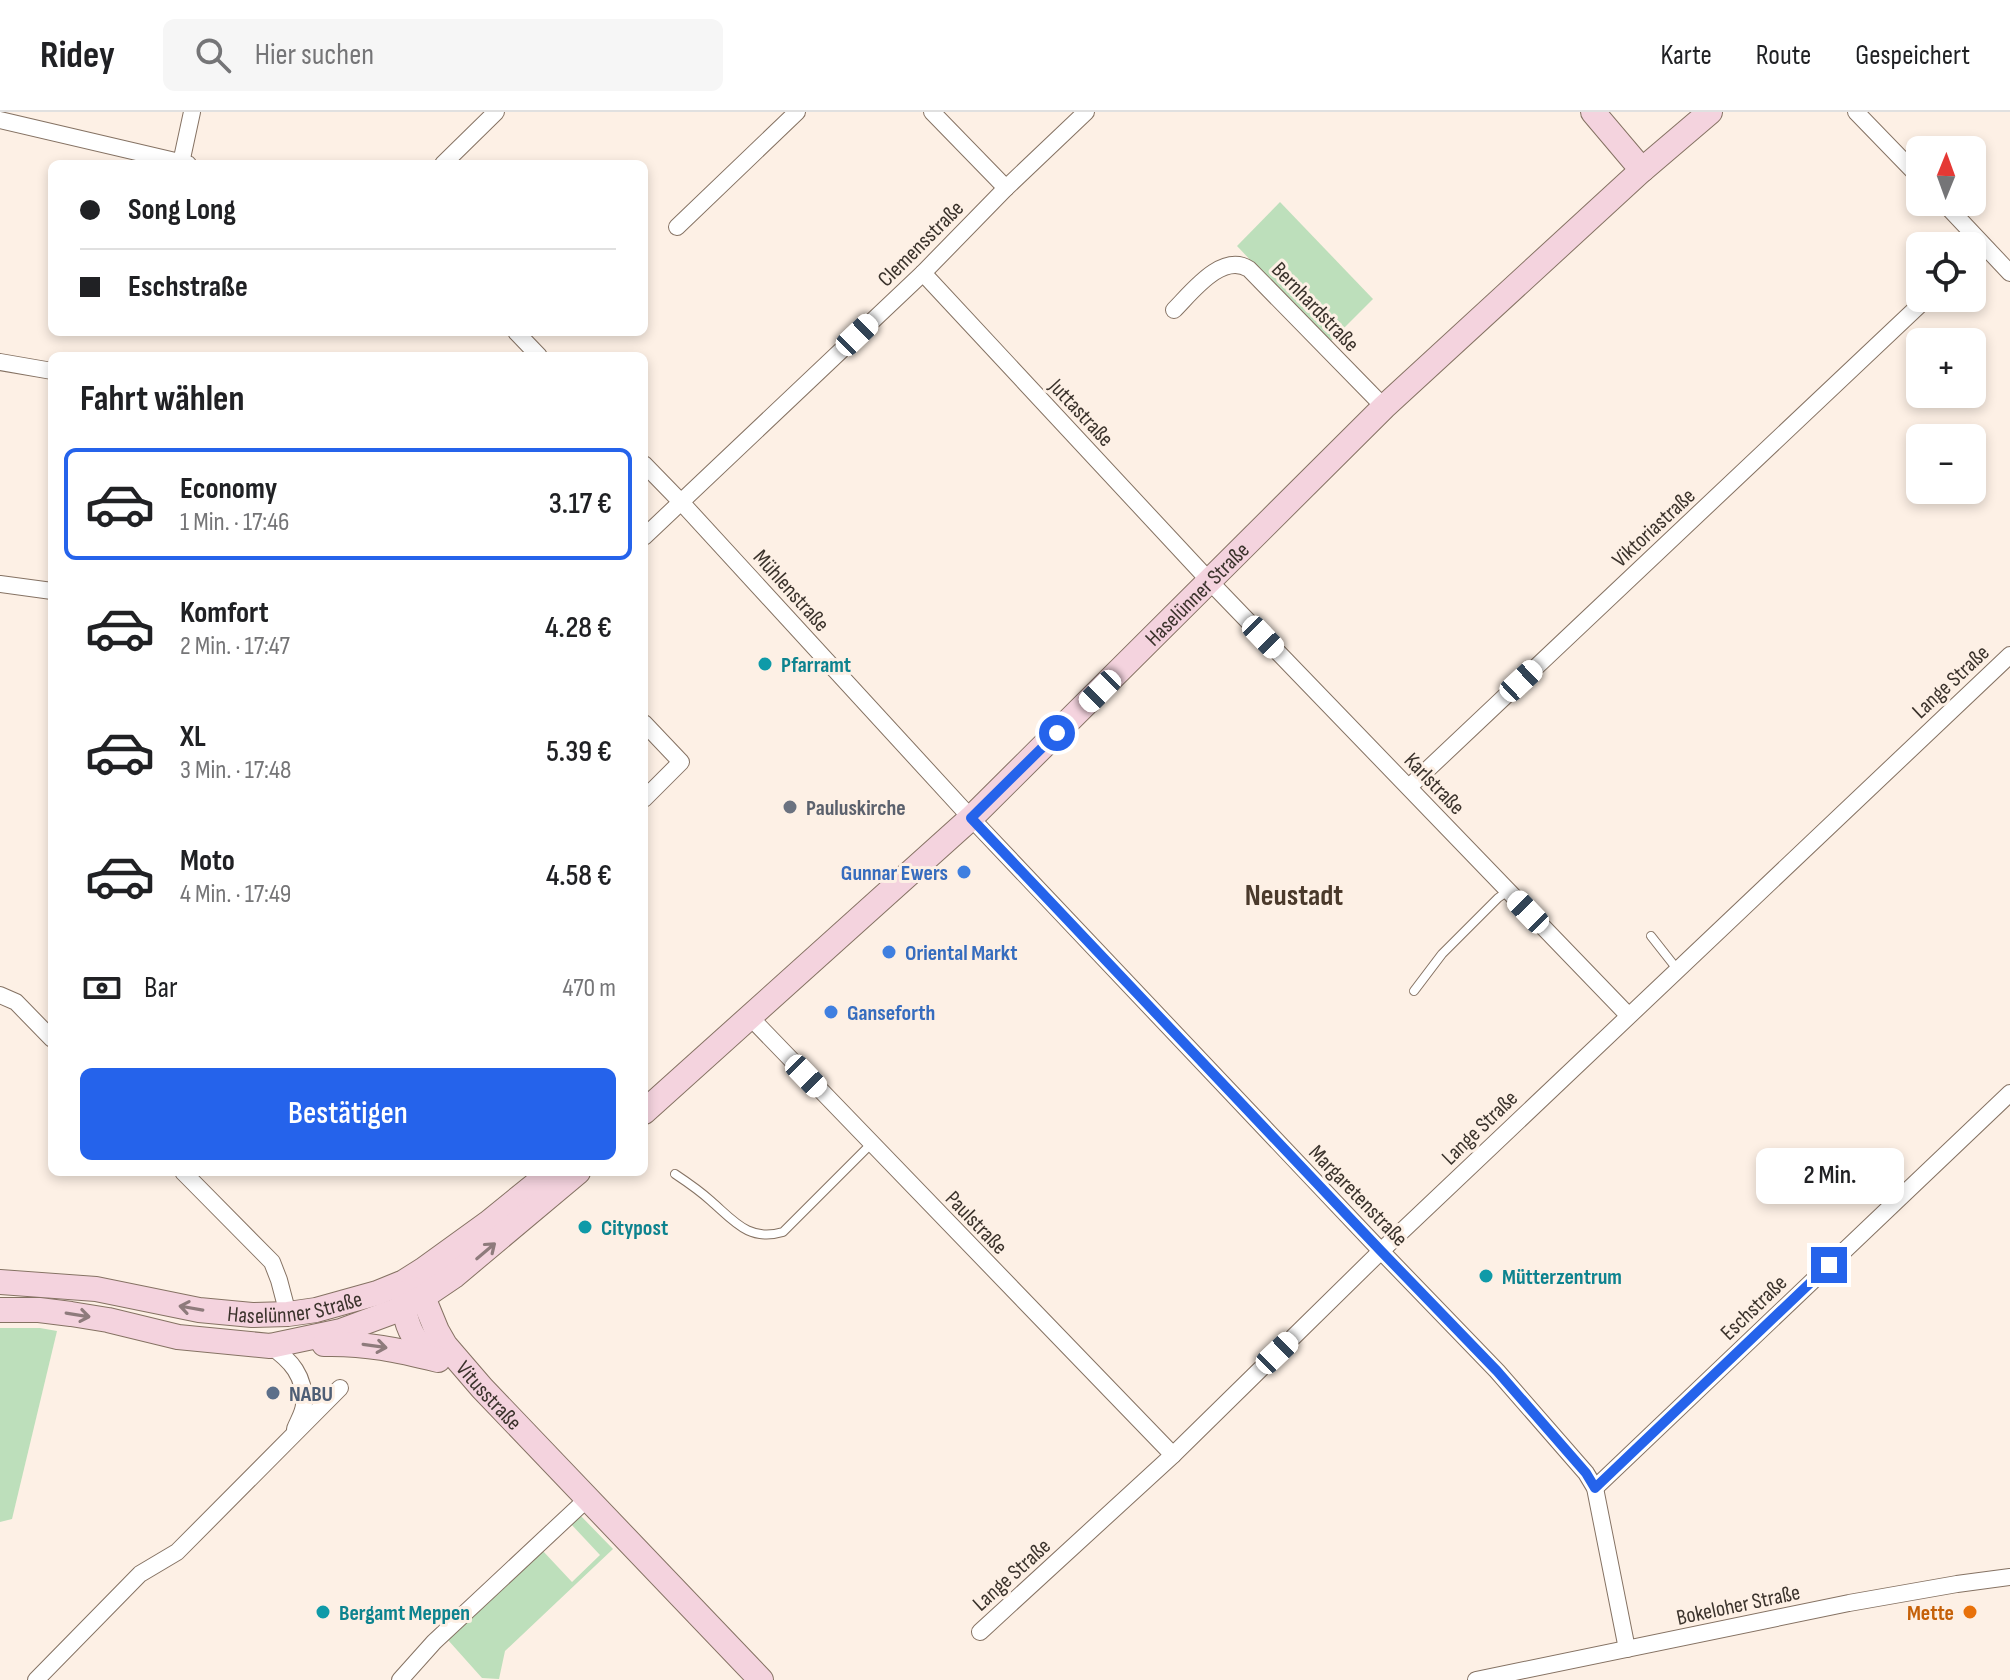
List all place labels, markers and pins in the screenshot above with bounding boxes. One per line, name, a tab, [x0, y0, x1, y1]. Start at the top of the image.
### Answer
place label: Pfarramt	[781, 652, 851, 679]
marker: Pfarramt	[756, 655, 774, 673]
place label: Pauluskirche	[806, 795, 906, 822]
marker: Pauluskirche	[781, 798, 799, 816]
place label: Gunnar Ewers	[841, 860, 948, 887]
marker: Gunnar Ewers	[955, 863, 973, 881]
place label: Oriental Markt	[905, 940, 1017, 967]
marker: Oriental Markt	[880, 943, 898, 961]
place label: Ganseforth	[847, 1000, 935, 1027]
marker: Ganseforth	[822, 1003, 840, 1021]
place label: Citypost	[601, 1215, 668, 1242]
marker: Citypost	[576, 1218, 594, 1236]
place label: Mütterzentrum	[1502, 1264, 1622, 1291]
marker: Mütterzentrum	[1477, 1267, 1495, 1285]
place label: NABU	[289, 1381, 333, 1408]
marker: NABU	[264, 1384, 282, 1402]
place label: Bergamt Meppen	[339, 1600, 470, 1627]
place label: Mette	[1907, 1600, 1954, 1627]
marker: Bergamt Meppen	[314, 1603, 332, 1621]
marker: Mette	[1961, 1603, 1979, 1621]

